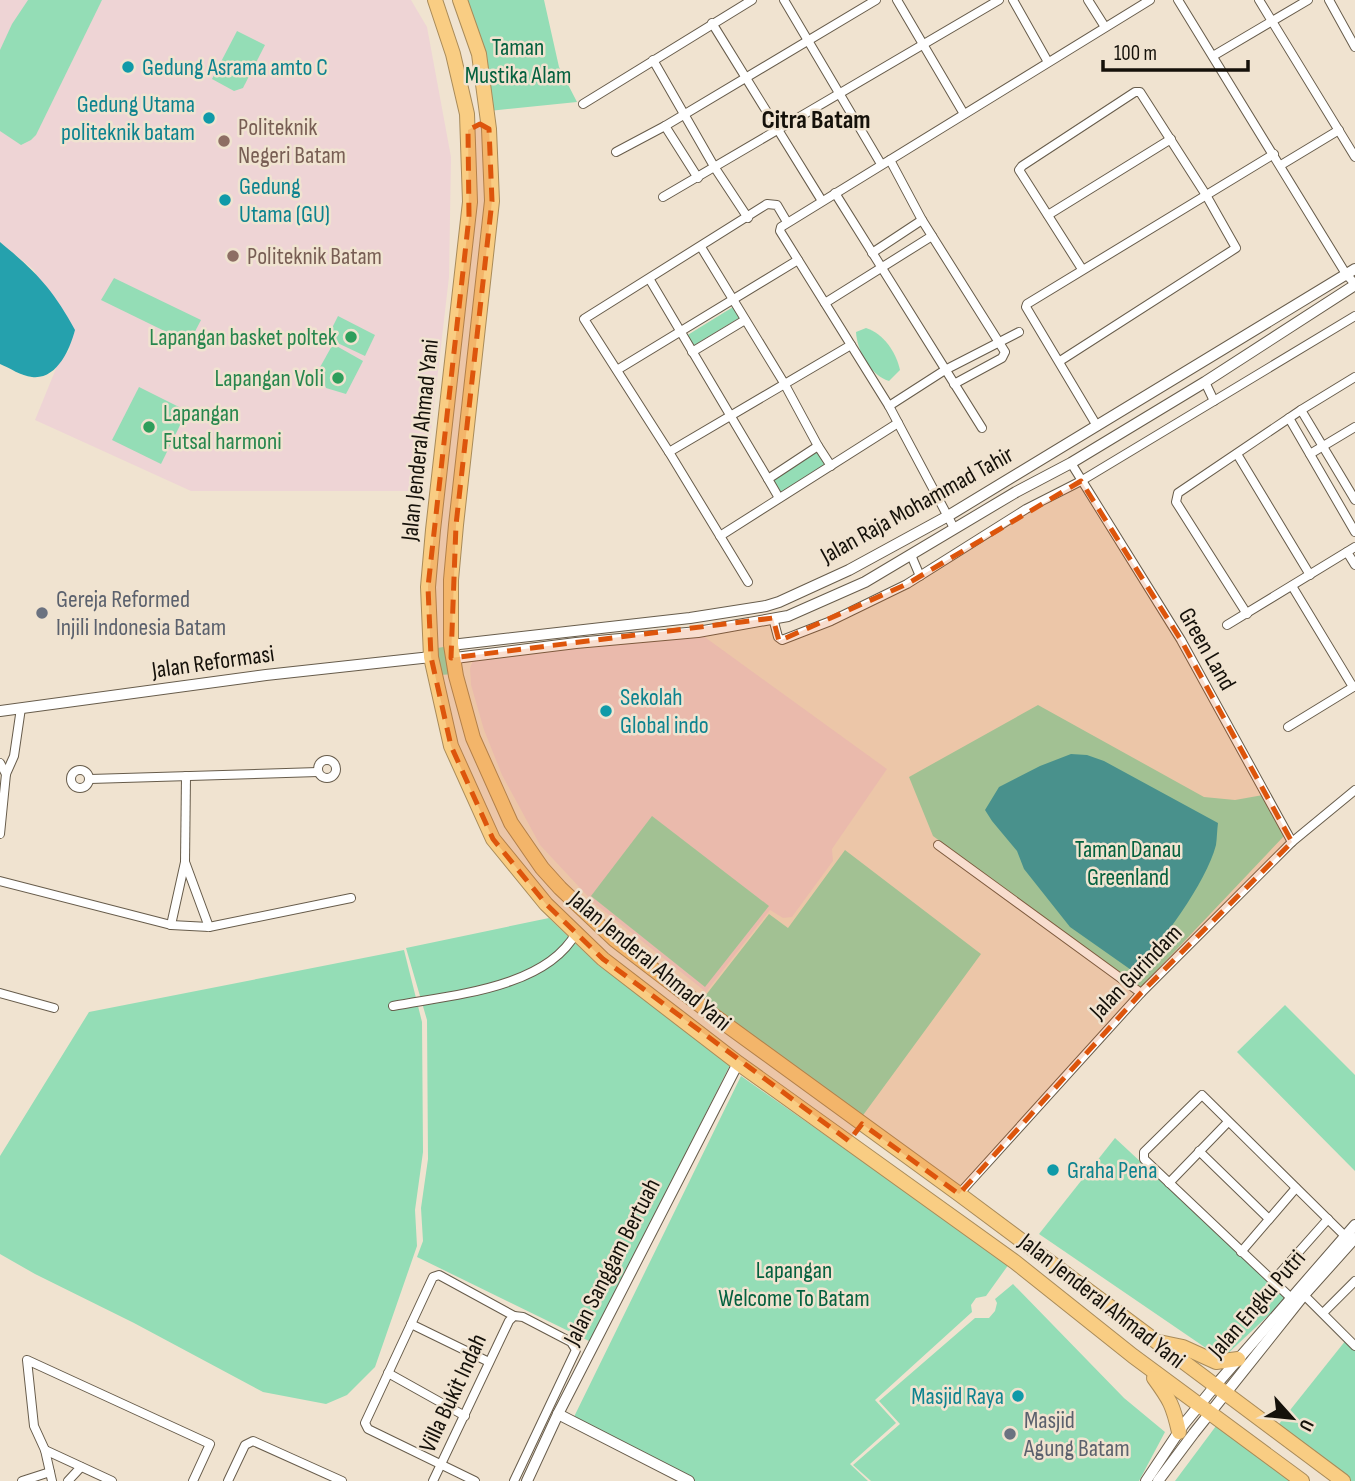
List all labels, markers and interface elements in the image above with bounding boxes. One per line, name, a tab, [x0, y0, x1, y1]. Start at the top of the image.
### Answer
scale bar	[1103, 28, 1248, 72]
park label: Taman Mustika Alam	[465, 33, 571, 90]
text: 100 m	[1114, 41, 1157, 66]
place label: Gedung Asrama amto C	[142, 53, 328, 82]
marker: Gedung Asrama amto C	[120, 59, 136, 75]
place label: Gedung Utama politeknik batam	[61, 90, 195, 147]
district label: Citra Batam	[761, 105, 871, 136]
marker: Gedung Utama politeknik batam	[201, 110, 217, 126]
place label: Politeknik Negeri Batam	[238, 113, 346, 170]
marker: Politeknik Negeri Batam	[216, 133, 232, 149]
place label: Gedung Utama (GU)	[239, 172, 330, 229]
marker: Gedung Utama (GU)	[217, 192, 233, 208]
place label: Politeknik Batam	[247, 242, 382, 271]
marker: Politeknik Batam	[225, 248, 241, 264]
place label: Lapangan basket poltek	[149, 323, 337, 352]
marker: Lapangan basket poltek	[343, 329, 359, 345]
street label: Jalan Jenderal Ahmad Yani	[395, 338, 445, 543]
place label: Lapangan Voli	[214, 364, 324, 393]
marker: Lapangan Voli	[330, 370, 346, 386]
place label: Lapangan Futsal harmoni	[163, 399, 282, 456]
marker: Lapangan Futsal harmoni	[141, 419, 157, 435]
street label: Jalan Raja Mohammad Tahir	[815, 440, 1019, 571]
place label: Gereja Reformed Injili Indonesia Batam	[56, 585, 226, 642]
street label: Green Land	[1172, 603, 1242, 695]
marker: Gereja Reformed Injili Indonesia Batam	[34, 605, 50, 621]
street label: Jalan Reformasi	[149, 639, 276, 685]
place label: Sekolah Global indo	[620, 683, 709, 740]
marker: Sekolah Global indo	[598, 703, 614, 719]
park label: Taman Danau Greenland	[1075, 835, 1181, 892]
street label: Jalan Jenderal Ahmad Yani	[562, 884, 737, 1037]
street label: Jalan Gurindam	[1083, 919, 1188, 1026]
place label: Graha Pena	[1067, 1156, 1157, 1185]
marker: Graha Pena	[1045, 1162, 1061, 1178]
street label: Jalan Sanggam Bertuah	[557, 1174, 667, 1351]
street label: Jalan Jenderal Ahmad Yani	[1012, 1227, 1191, 1375]
street label: Jalan Engku Putri	[1202, 1244, 1312, 1365]
park label: Lapangan Welcome To Batam	[718, 1256, 870, 1313]
street label: Villa Bukit Indah	[413, 1329, 493, 1457]
place label: Masjid Raya	[911, 1382, 1004, 1411]
north arrow	[1257, 1383, 1327, 1453]
marker: Masjid Raya	[1010, 1388, 1026, 1404]
place label: Masjid Agung Batam	[1023, 1406, 1130, 1463]
text: U	[1293, 1415, 1318, 1435]
marker: Masjid Agung Batam	[1002, 1426, 1018, 1442]

